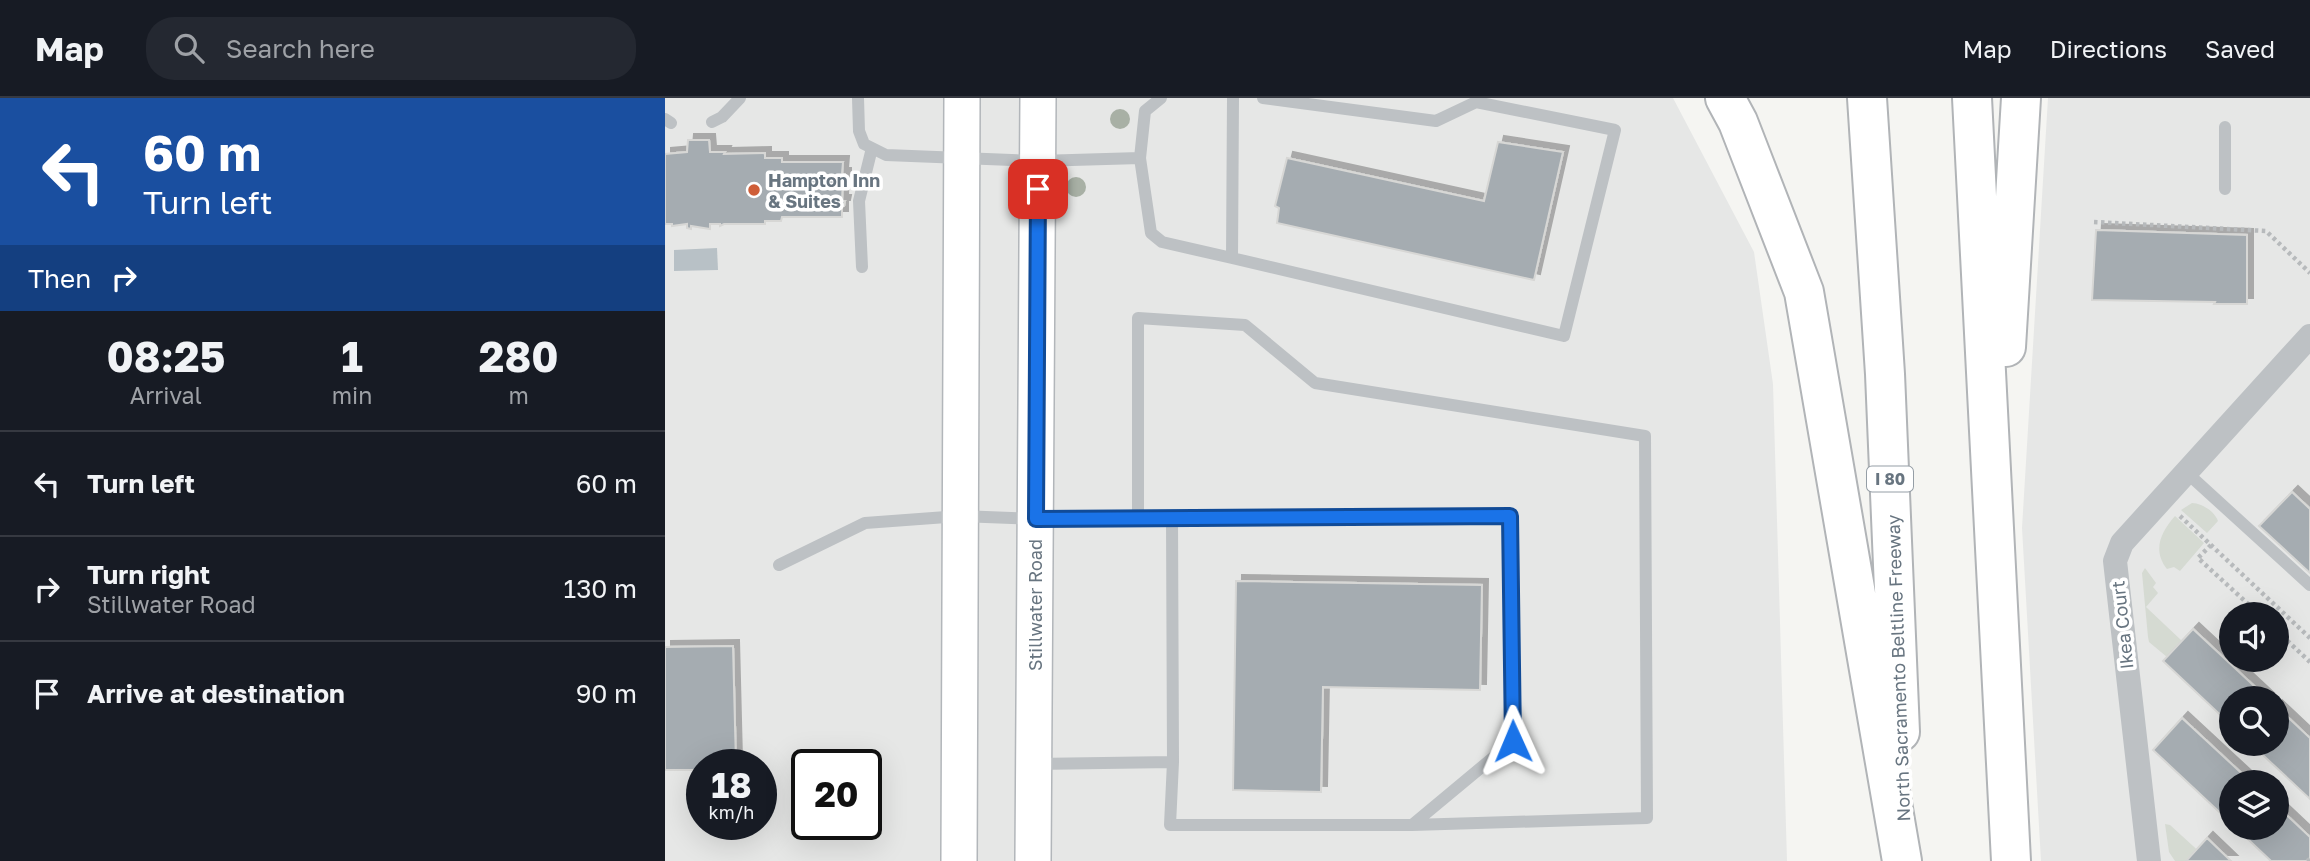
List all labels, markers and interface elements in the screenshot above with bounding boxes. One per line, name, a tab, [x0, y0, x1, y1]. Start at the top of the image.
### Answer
search box	[146, 17, 636, 80]
text: Map	[35, 29, 104, 68]
icon: search	[170, 29, 208, 67]
text: Search here	[226, 33, 375, 64]
text: Map	[1963, 34, 2012, 63]
text: Directions	[2050, 34, 2167, 63]
text: Saved	[2205, 34, 2275, 63]
text: 60 m	[143, 123, 261, 182]
icon: left	[28, 126, 119, 217]
pin	[1008, 159, 1068, 219]
place label: Hampton Inn & Suites	[768, 169, 880, 212]
icon: arrive	[1019, 170, 1057, 208]
marker: Hampton Inn & Suites	[746, 182, 762, 198]
text: Turn left	[143, 183, 272, 221]
icon: right	[105, 259, 143, 297]
text: Then	[28, 263, 91, 294]
text: 08:25	[106, 331, 225, 381]
text: 1	[341, 331, 363, 381]
text: 280	[479, 331, 559, 381]
text: Arrival	[130, 381, 202, 409]
text: min	[332, 381, 372, 409]
text: m	[508, 381, 529, 409]
icon: left	[28, 465, 66, 503]
road number: I 80	[1867, 466, 1913, 492]
text: Turn left	[87, 468, 195, 499]
text: 60 m	[576, 468, 637, 499]
street label: North Sacramento Beltline Freeway	[1882, 514, 1914, 822]
street label: Stillwater Road	[1024, 539, 1046, 671]
text: Turn right	[87, 559, 210, 590]
icon: right	[28, 570, 66, 608]
text: 130 m	[564, 573, 637, 604]
street label: Ikea Court	[2106, 580, 2138, 670]
text: Stillwater Road	[87, 590, 256, 618]
map controls	[2219, 602, 2289, 840]
button: sound	[2219, 602, 2289, 672]
icon: arrive	[28, 675, 66, 713]
text: Arrive at destination	[87, 678, 345, 709]
text: 90 m	[576, 678, 637, 709]
button: search	[2219, 686, 2289, 756]
position arrow	[1476, 704, 1550, 778]
speed limit sign: 20	[791, 749, 882, 840]
text: 18	[711, 764, 752, 806]
button: layers	[2219, 770, 2289, 840]
text: km/h	[709, 801, 754, 823]

